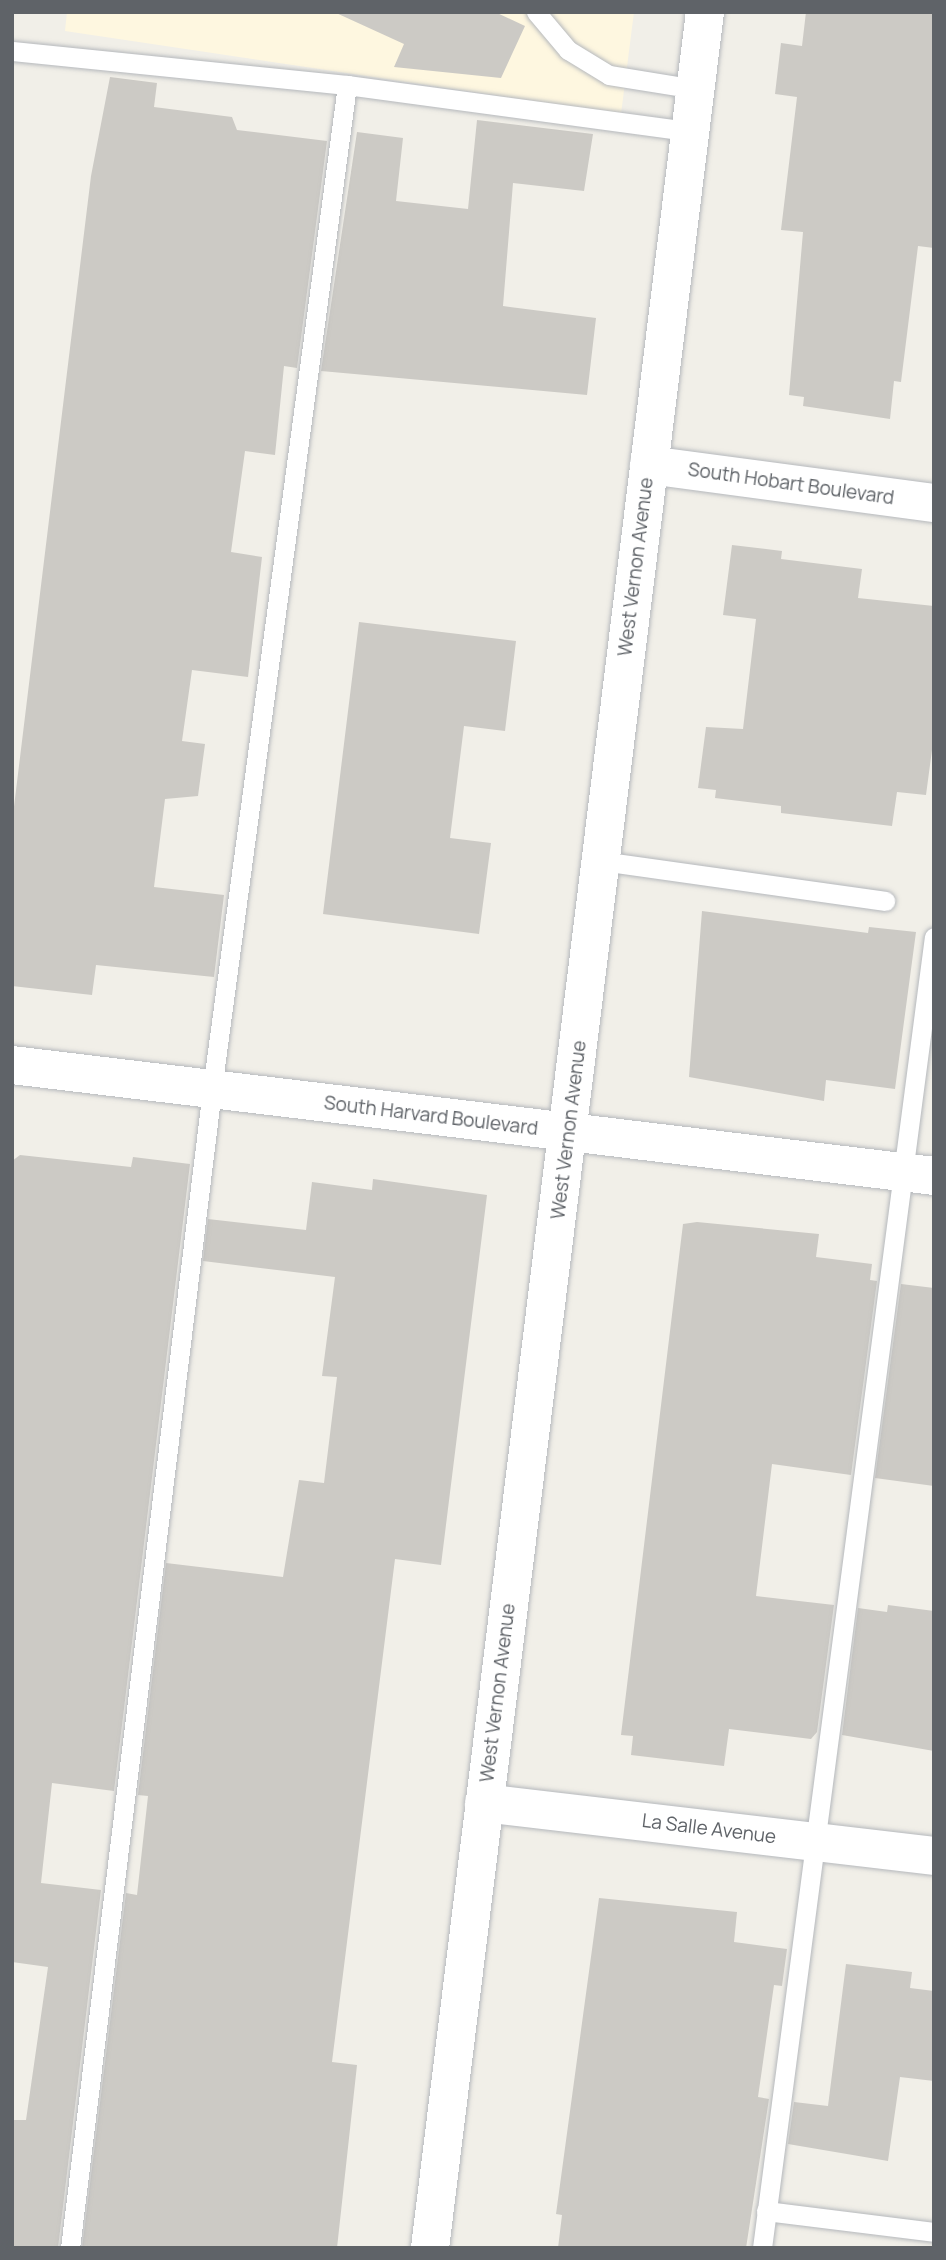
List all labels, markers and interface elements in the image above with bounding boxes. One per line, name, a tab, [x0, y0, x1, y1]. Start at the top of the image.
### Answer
street label: South Hobart Boulevard	[686, 458, 896, 510]
street label: West Vernon Avenue	[614, 476, 658, 658]
street label: West Vernon Avenue	[547, 1039, 591, 1221]
street label: South Harvard Boulevard	[323, 1092, 539, 1140]
street label: West Vernon Avenue	[476, 1602, 520, 1784]
street label: La Salle Avenue	[641, 1809, 777, 1849]

